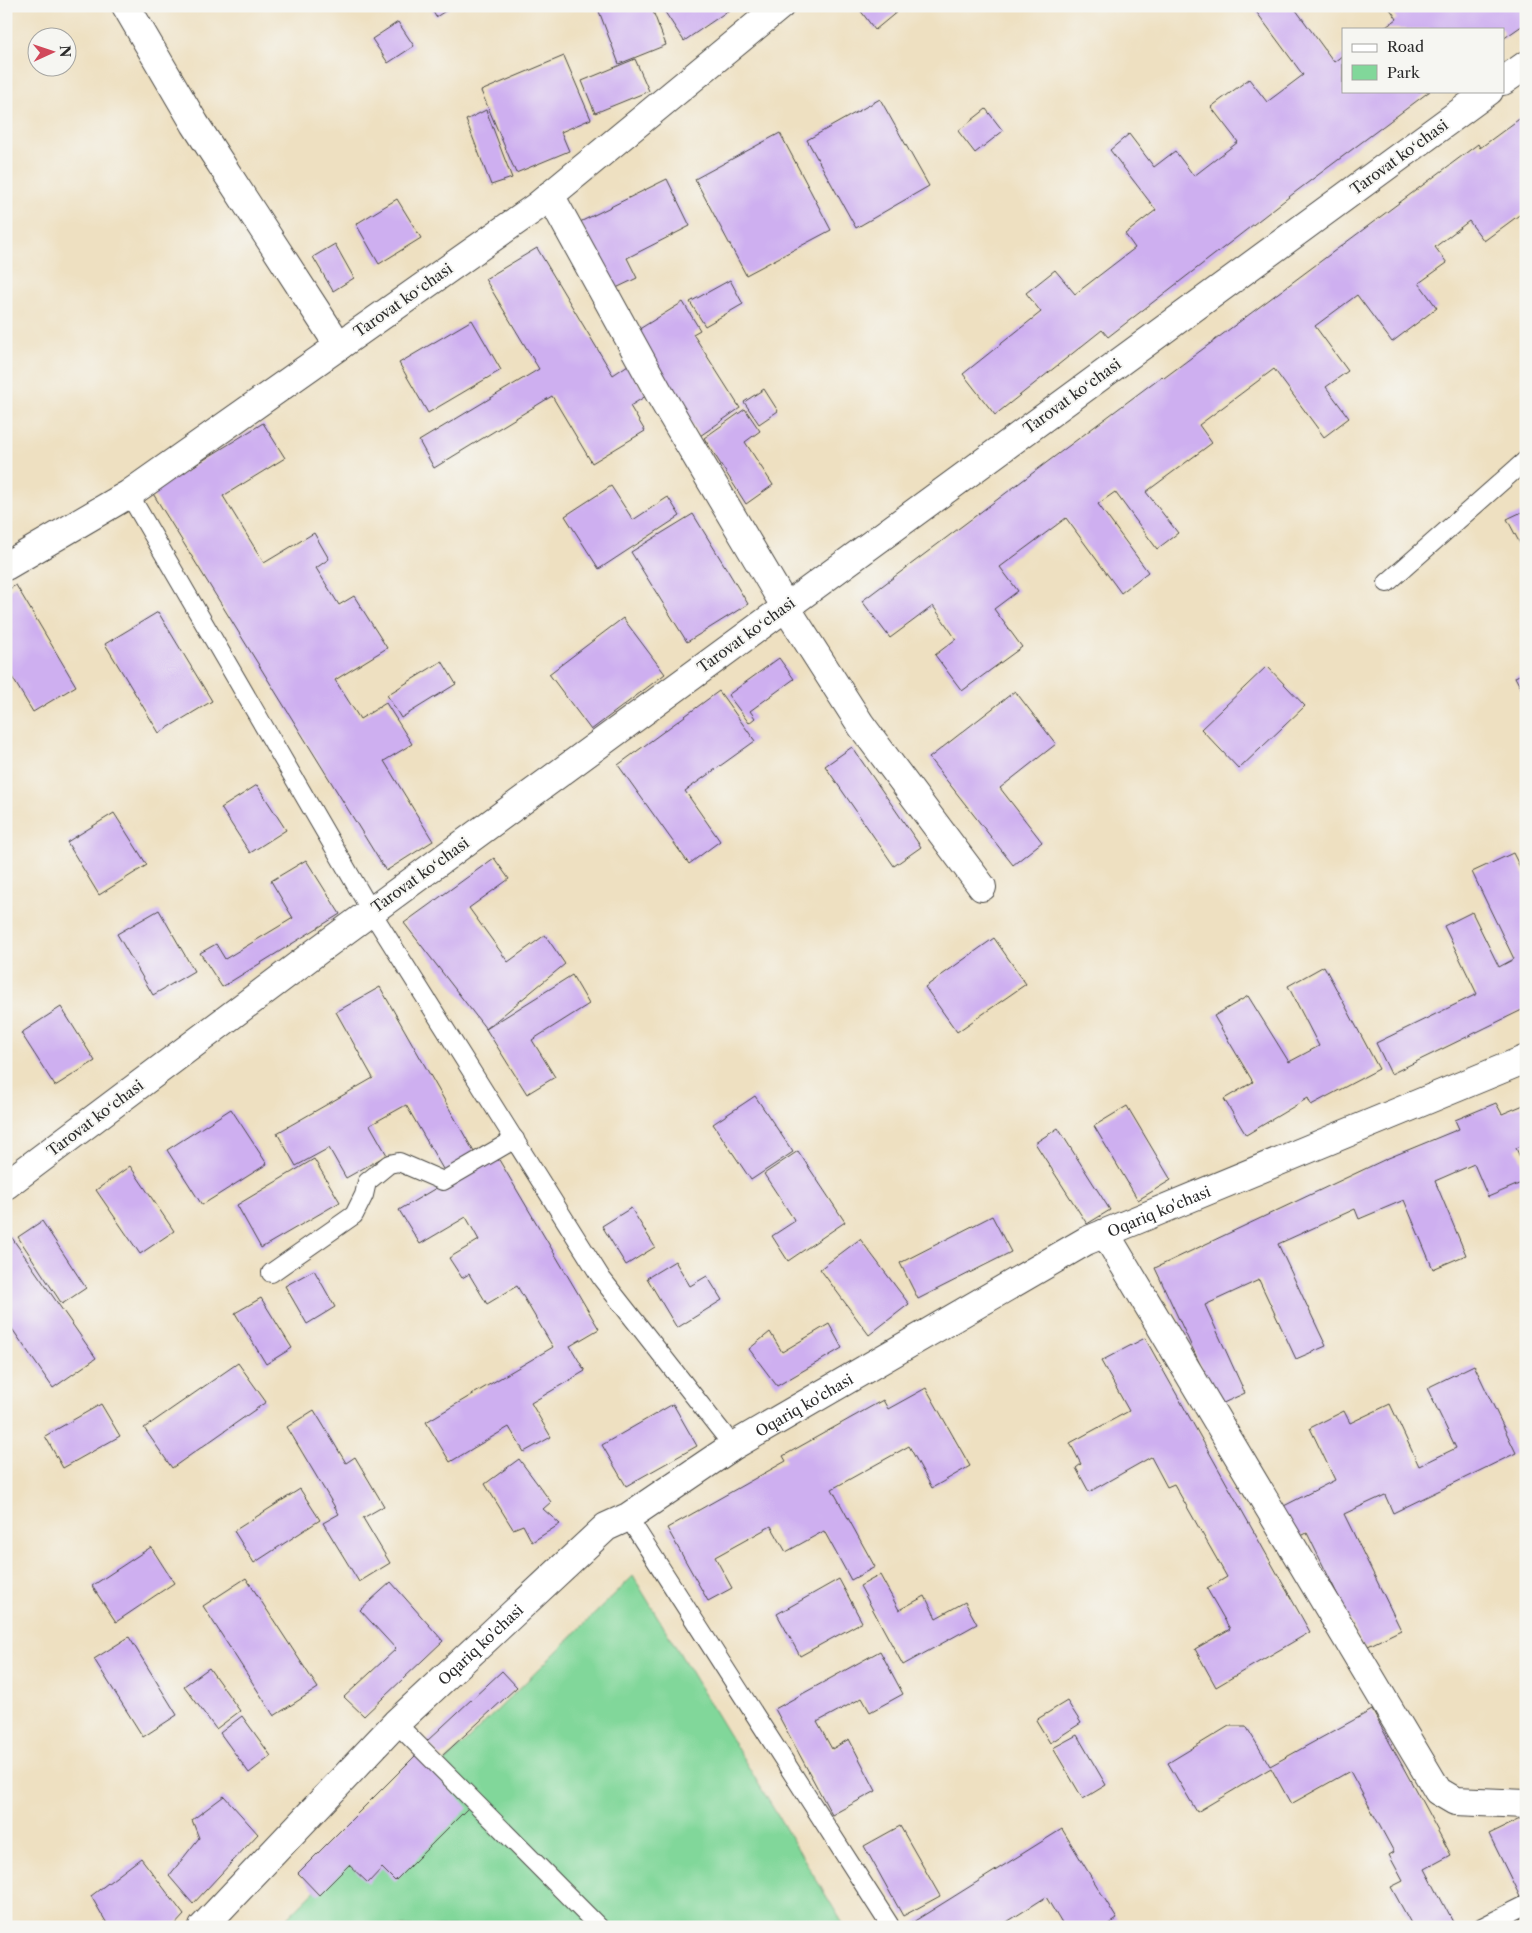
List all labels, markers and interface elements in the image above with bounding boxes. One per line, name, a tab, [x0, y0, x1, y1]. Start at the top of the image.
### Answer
north arrow	[28, 28, 78, 78]
legend	[1342, 28, 1504, 92]
text: Road	[1387, 37, 1424, 56]
text: N	[56, 45, 74, 58]
text: Park	[1387, 63, 1421, 82]
street label: Tarovat koʻchasi	[1346, 115, 1452, 199]
street label: Tarovat koʻchasi	[350, 259, 456, 341]
street label: Tarovat koʻchasi	[1019, 354, 1125, 438]
street label: Tarovat koʻchasi	[693, 593, 799, 677]
street label: Tarovat koʻchasi	[367, 833, 473, 917]
street label: Tarovat koʻchasi	[43, 1075, 147, 1161]
street label: Oqariq ko'chasi	[1104, 1181, 1214, 1241]
street label: Oqariq ko'chasi	[752, 1369, 857, 1441]
street label: Oqariq ko'chasi	[434, 1600, 527, 1689]

